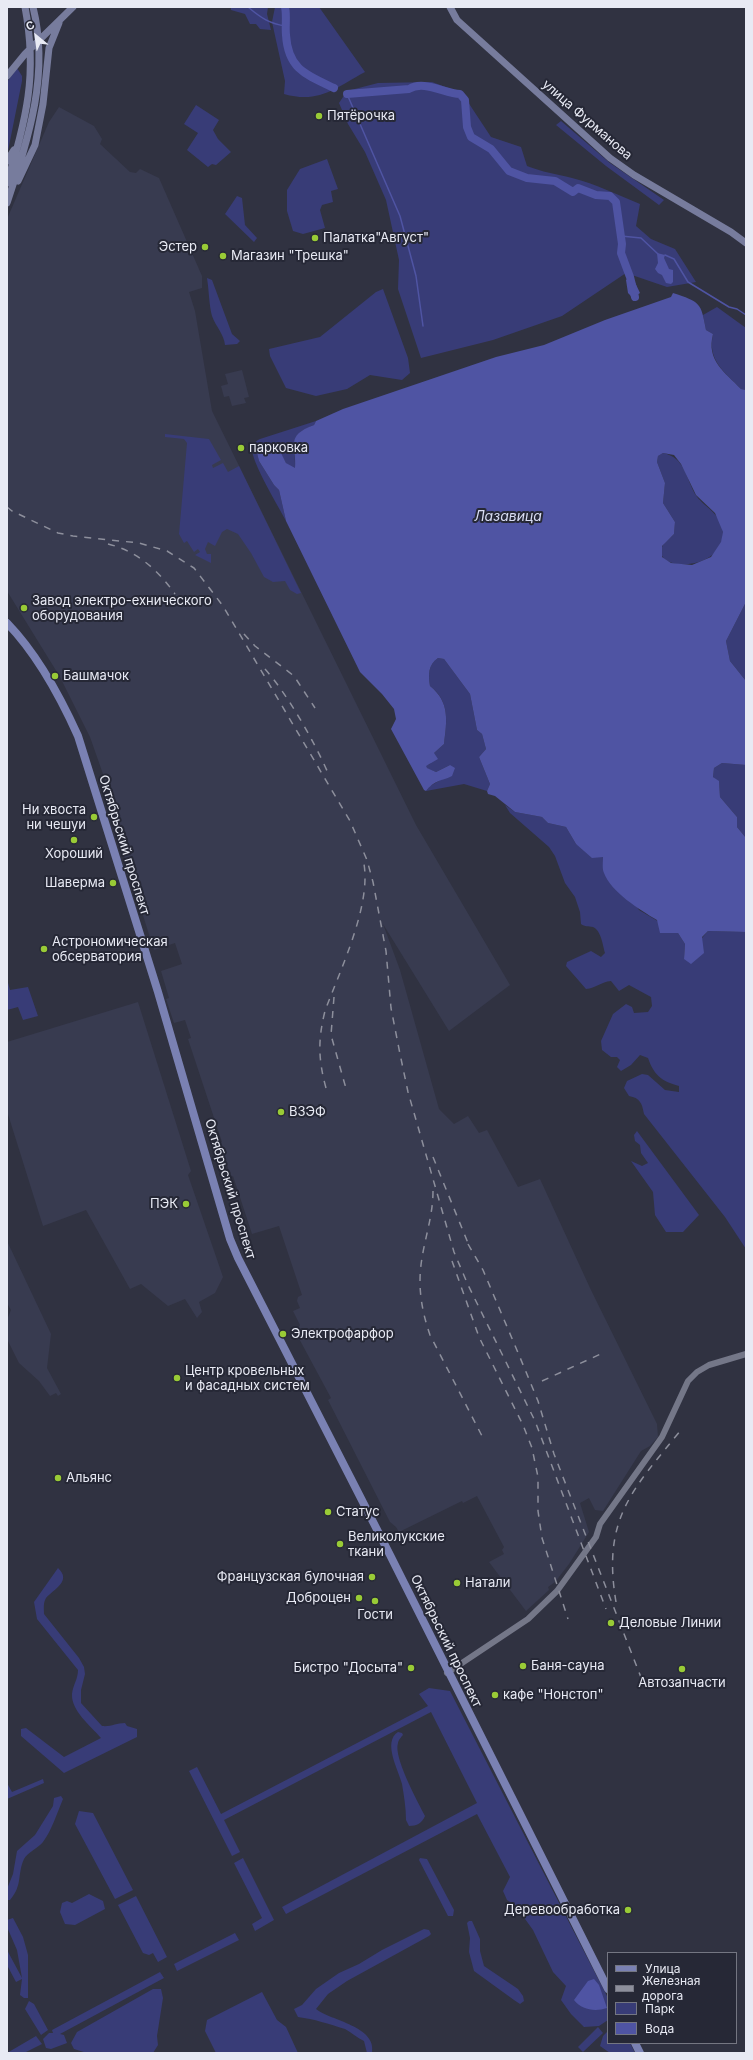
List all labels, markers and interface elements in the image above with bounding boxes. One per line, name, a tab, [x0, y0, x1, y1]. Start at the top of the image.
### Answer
north arrow	[16, 16, 56, 56]
text: С	[23, 17, 37, 34]
street label: улица Фурманова	[539, 77, 635, 163]
place label: Пятёрочка	[327, 108, 395, 124]
marker: Пятёрочка	[314, 111, 324, 121]
place label: Палатка"Август"	[323, 230, 429, 246]
marker: Палатка"Август"	[310, 233, 320, 243]
place label: Эстер	[159, 239, 197, 255]
marker: Эстер	[200, 242, 210, 252]
place label: Магазин "Трешка"	[231, 248, 349, 264]
marker: Магазин "Трешка"	[218, 251, 228, 261]
place label: парковка	[249, 440, 308, 456]
marker: парковка	[236, 443, 246, 453]
water label: Лазавица	[474, 509, 542, 525]
place label: Завод электро-ехнического оборудования	[32, 593, 212, 624]
marker: Завод электро-ехнического оборудования	[19, 603, 29, 613]
place label: Башмачок	[63, 668, 129, 684]
marker: Башмачок	[50, 671, 60, 681]
street label: Октябрьский проспект	[95, 773, 153, 917]
place label: Ни хвоста ни чешуи	[22, 802, 86, 833]
marker: Ни хвоста ни чешуи	[89, 812, 99, 822]
marker: Хороший	[69, 835, 79, 845]
place label: Хороший	[45, 846, 103, 862]
place label: Шаверма	[45, 875, 105, 891]
marker: Шаверма	[108, 878, 118, 888]
place label: Aстрономическая обсерватория	[52, 934, 168, 965]
marker: Aстрономическая обсерватория	[39, 944, 49, 954]
place label: ВЗЭФ	[289, 1104, 326, 1120]
marker: ВЗЭФ	[276, 1107, 286, 1117]
street label: Октябрьский проспект	[201, 1117, 259, 1261]
place label: ПЭК	[150, 1196, 178, 1212]
marker: ПЭК	[181, 1199, 191, 1209]
place label: Электрофарфор	[291, 1326, 394, 1342]
marker: Электрофарфор	[278, 1329, 288, 1339]
place label: Центр кровельных и фасадных систем	[185, 1363, 310, 1394]
marker: Центр кровельных и фасадных систем	[172, 1373, 182, 1383]
place label: Альянс	[66, 1470, 112, 1486]
marker: Альянс	[53, 1473, 63, 1483]
place label: Статус	[336, 1504, 380, 1520]
marker: Статус	[323, 1507, 333, 1517]
place label: Великолукские ткани	[348, 1529, 445, 1560]
marker: Великолукские ткани	[335, 1539, 345, 1549]
place label: Французская булочная	[217, 1569, 364, 1585]
marker: Французская булочная	[367, 1572, 377, 1582]
street label: Октябрьский проспект	[407, 1572, 485, 1710]
place label: Натали	[465, 1575, 510, 1591]
marker: Натали	[452, 1578, 462, 1588]
place label: Доброцен	[286, 1590, 351, 1606]
marker: Доброцен	[354, 1593, 364, 1603]
marker: Гости	[370, 1596, 380, 1606]
place label: Гости	[357, 1607, 393, 1623]
place label: Деловые Линии	[619, 1615, 721, 1631]
marker: Деловые Линии	[606, 1618, 616, 1628]
place label: Баня-сауна	[531, 1658, 605, 1674]
place label: Бистро "Досыта"	[293, 1660, 403, 1676]
marker: Баня-сауна	[518, 1661, 528, 1671]
marker: Бистро "Досыта"	[406, 1663, 416, 1673]
marker: Автозапчасти	[677, 1664, 687, 1674]
place label: Автозапчасти	[638, 1675, 726, 1691]
place label: кафе "Нонстоп"	[503, 1687, 604, 1703]
marker: кафе "Нонстоп"	[490, 1690, 500, 1700]
place label: Деревообработка	[504, 1902, 620, 1918]
marker: Деревообработка	[623, 1905, 633, 1915]
legend	[607, 1952, 737, 2044]
text: Улица	[645, 1961, 680, 1976]
text: Железная дорога	[642, 1973, 700, 2003]
text: Парк	[645, 2001, 675, 2016]
text: Вода	[645, 2021, 674, 2036]

